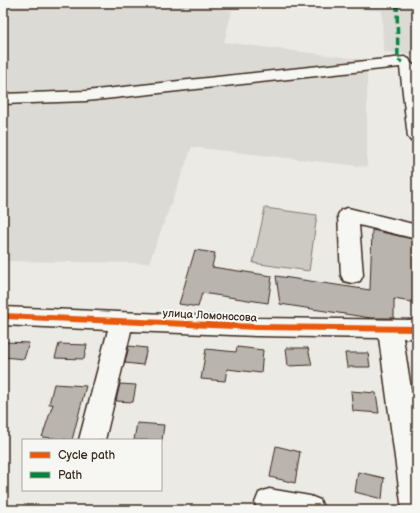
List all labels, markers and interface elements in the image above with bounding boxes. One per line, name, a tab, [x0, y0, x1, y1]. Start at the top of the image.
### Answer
street label: улица Ломоносова	[162, 307, 258, 324]
legend	[22, 439, 162, 491]
text: Cycle path	[58, 448, 115, 463]
text: Path	[58, 468, 83, 483]

